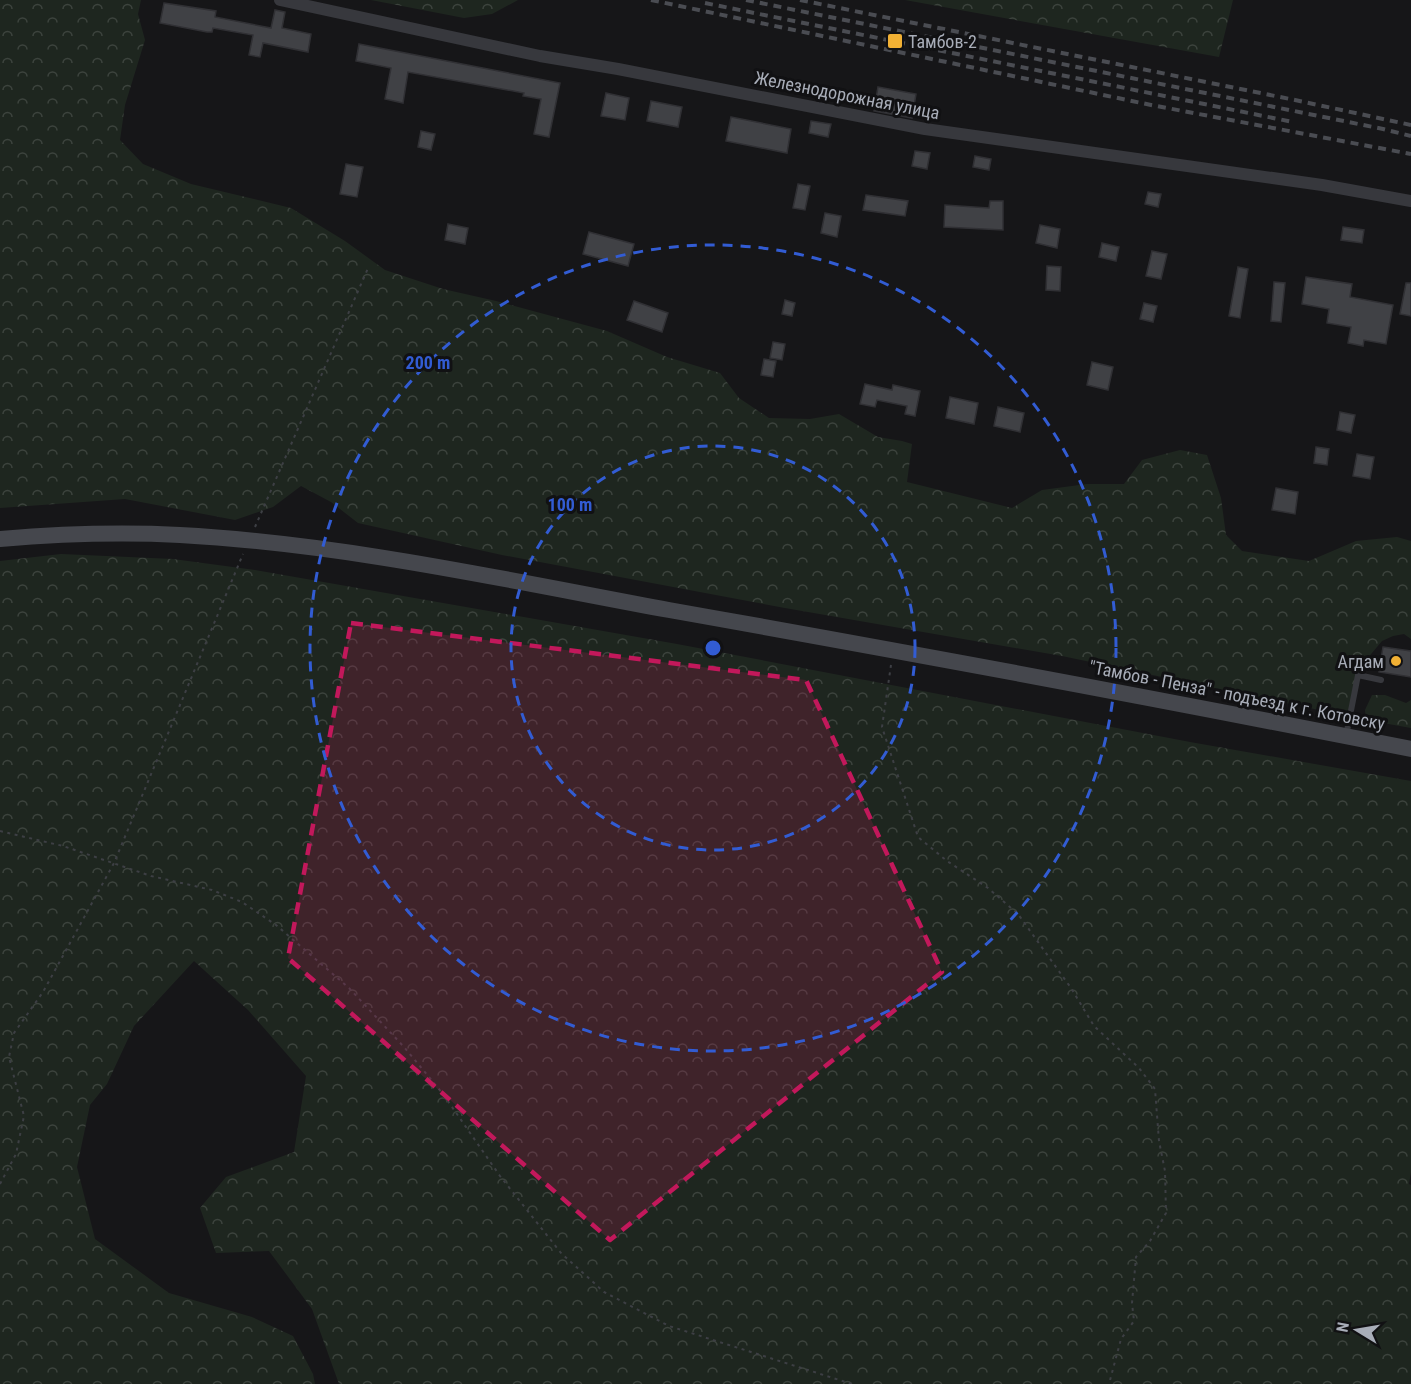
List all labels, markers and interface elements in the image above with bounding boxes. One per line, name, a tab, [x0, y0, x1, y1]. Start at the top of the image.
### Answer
place label: Тамбов-2	[908, 31, 977, 52]
marker: Тамбов-2	[886, 32, 904, 50]
street label: Железнодорожная улица	[753, 67, 941, 123]
text: 200 m	[406, 352, 450, 373]
text: 100 m	[548, 494, 592, 515]
centre of rings	[703, 638, 723, 658]
place label: Агдам	[1338, 651, 1384, 672]
marker: Агдам	[1389, 654, 1403, 668]
street label: "Тамбов - Пенза" - подъезд к г. Котовску	[1087, 656, 1387, 734]
north arrow	[1327, 1300, 1387, 1360]
text: N	[1333, 1321, 1353, 1334]

